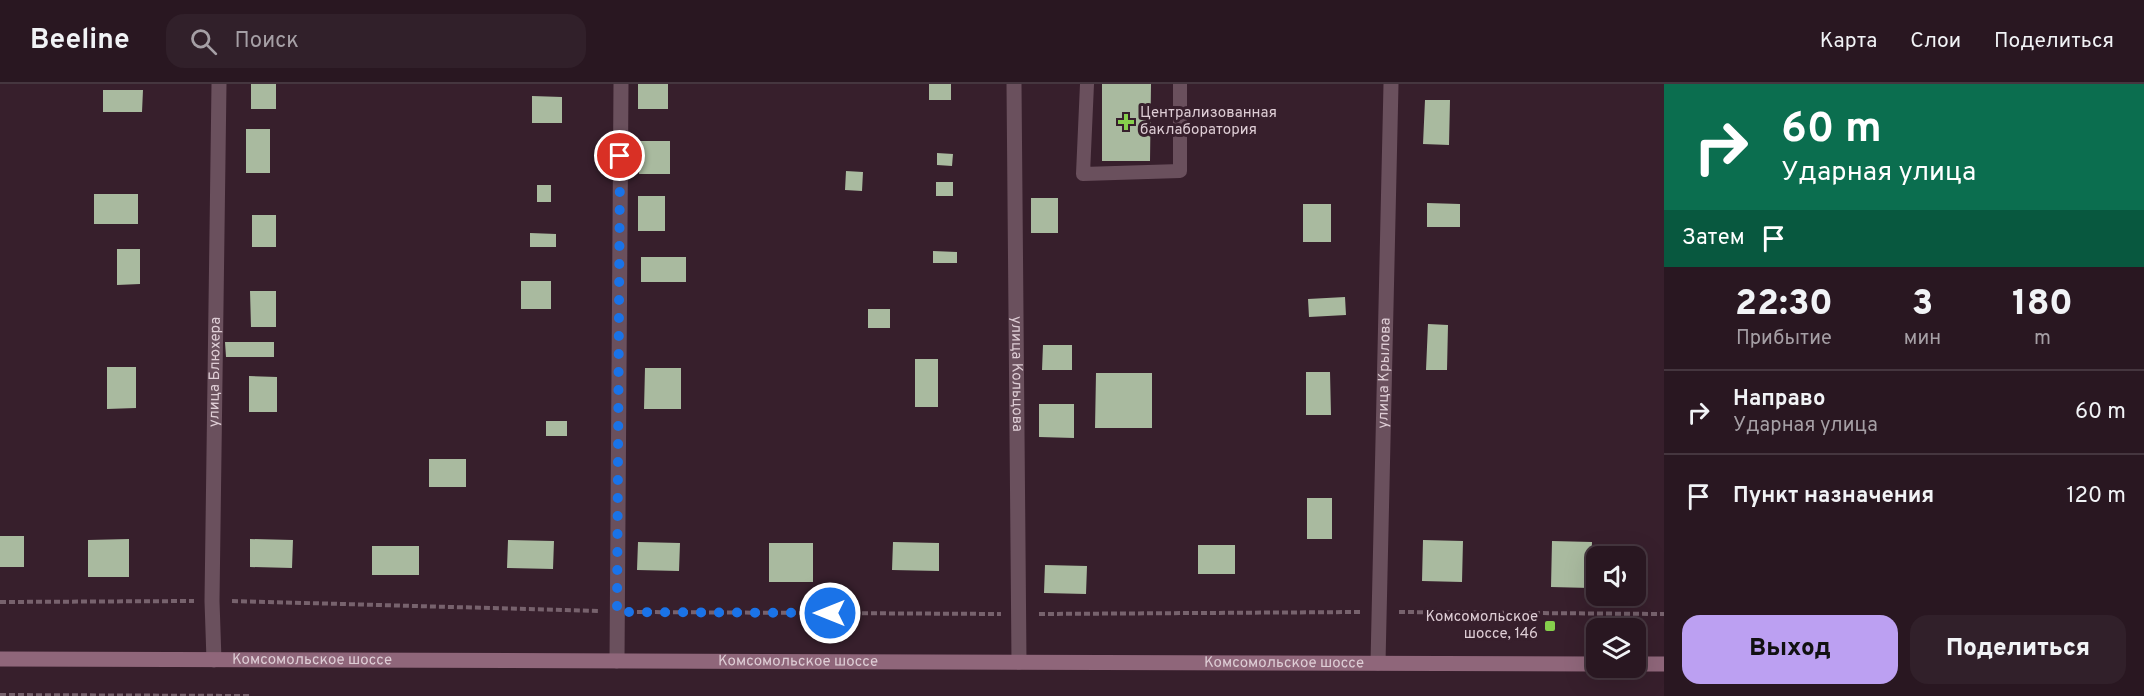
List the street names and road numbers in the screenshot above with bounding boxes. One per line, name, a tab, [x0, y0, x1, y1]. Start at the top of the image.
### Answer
street label: улица Кольцова	[1007, 316, 1027, 432]
street label: улица Блюхера	[205, 317, 225, 427]
street label: улица Крылова	[1374, 317, 1395, 429]
street label: Комсомольское шоссе	[232, 650, 392, 670]
street label: Комсомольское шоссе	[718, 652, 878, 671]
street label: Комсомольское шоссе	[1204, 653, 1364, 673]

